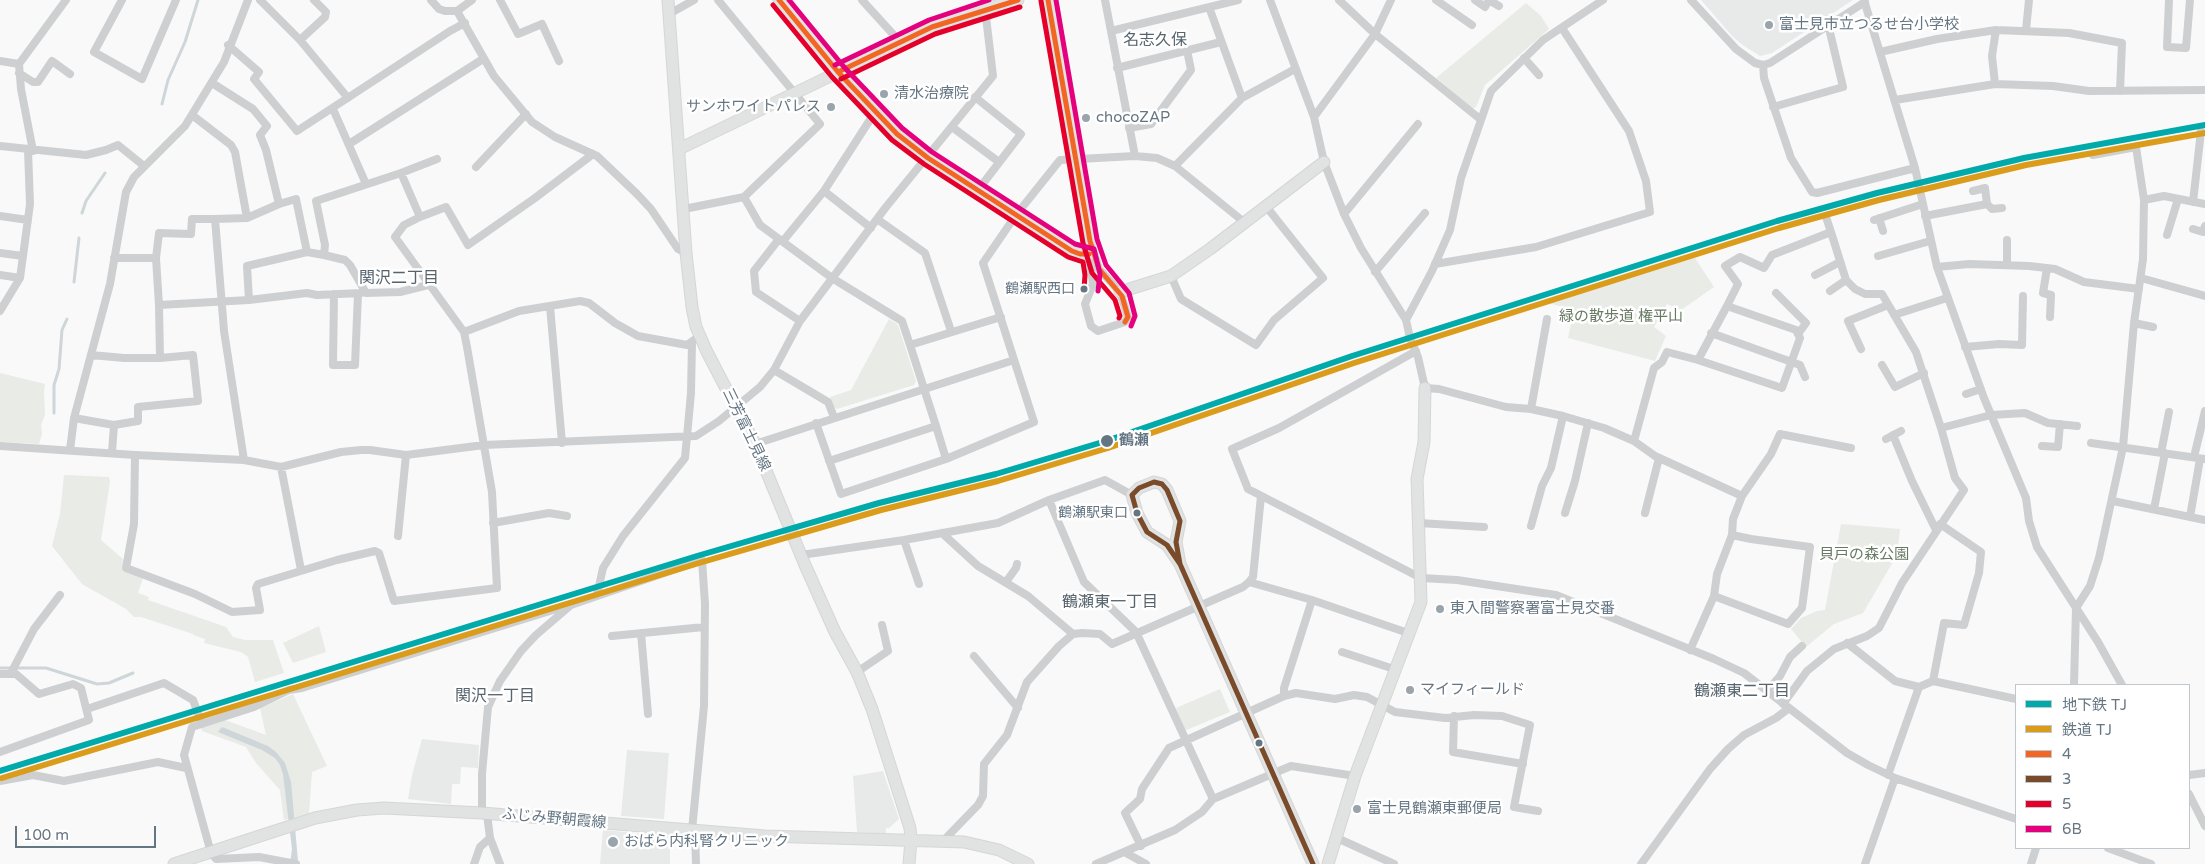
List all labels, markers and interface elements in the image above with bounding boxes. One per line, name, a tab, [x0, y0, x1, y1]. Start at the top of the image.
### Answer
place label: 富士見市立つるせ台小学校	[1779, 16, 1959, 34]
marker: 富士見市立つるせ台小学校	[1763, 19, 1775, 31]
district label: 名志久保	[1123, 31, 1187, 51]
place label: 清水治療院	[894, 85, 969, 103]
marker: 清水治療院	[878, 88, 890, 100]
place label: サンホワイトパレス	[686, 98, 821, 116]
marker: サンホワイトパレス	[825, 101, 837, 113]
place label: chocoZAP	[1096, 109, 1170, 127]
marker: chocoZAP	[1080, 112, 1092, 124]
district label: 関沢二丁目	[359, 269, 439, 289]
place label: 鶴瀬駅西口	[1005, 281, 1075, 297]
marker: 鶴瀬駅西口	[1079, 284, 1089, 294]
park label: 緑の散歩道 権平山	[1559, 308, 1683, 326]
street label: 三芳富士見線	[718, 386, 774, 474]
place label: 鶴瀬	[1119, 432, 1149, 450]
marker: 鶴瀬	[1099, 433, 1115, 449]
place label: 鶴瀬駅東口	[1058, 505, 1128, 521]
marker: 鶴瀬駅東口	[1132, 508, 1142, 518]
park label: 貝戸の森公園	[1819, 546, 1909, 564]
district label: 鶴瀬東一丁目	[1062, 593, 1158, 613]
place label: 東入間警察署富士見交番	[1450, 600, 1615, 618]
marker: 東入間警察署富士見交番	[1434, 603, 1446, 615]
place label: マイフィールド	[1420, 681, 1525, 699]
district label: 鶴瀬東二丁目	[1694, 682, 1790, 702]
marker: マイフィールド	[1404, 684, 1416, 696]
legend	[2015, 684, 2190, 849]
district label: 関沢一丁目	[455, 687, 535, 707]
text: 地下鉄 TJ	[2062, 696, 2127, 714]
text: 鉄道 TJ	[2062, 721, 2112, 739]
unlabelled marker	[1254, 738, 1264, 748]
text: 4	[2062, 745, 2071, 763]
text: 3	[2062, 770, 2071, 788]
text: 5	[2062, 795, 2071, 813]
place label: 富士見鶴瀬東郵便局	[1367, 800, 1502, 818]
marker: 富士見鶴瀬東郵便局	[1351, 803, 1363, 815]
street label: ふじみ野朝霞線	[501, 805, 607, 833]
scale bar	[18, 816, 159, 848]
text: 6B	[2062, 820, 2082, 838]
text: 100 m	[23, 826, 69, 844]
place label: おばら内科腎クリニック	[624, 833, 789, 851]
marker: おばら内科腎クリニック	[606, 835, 620, 849]

